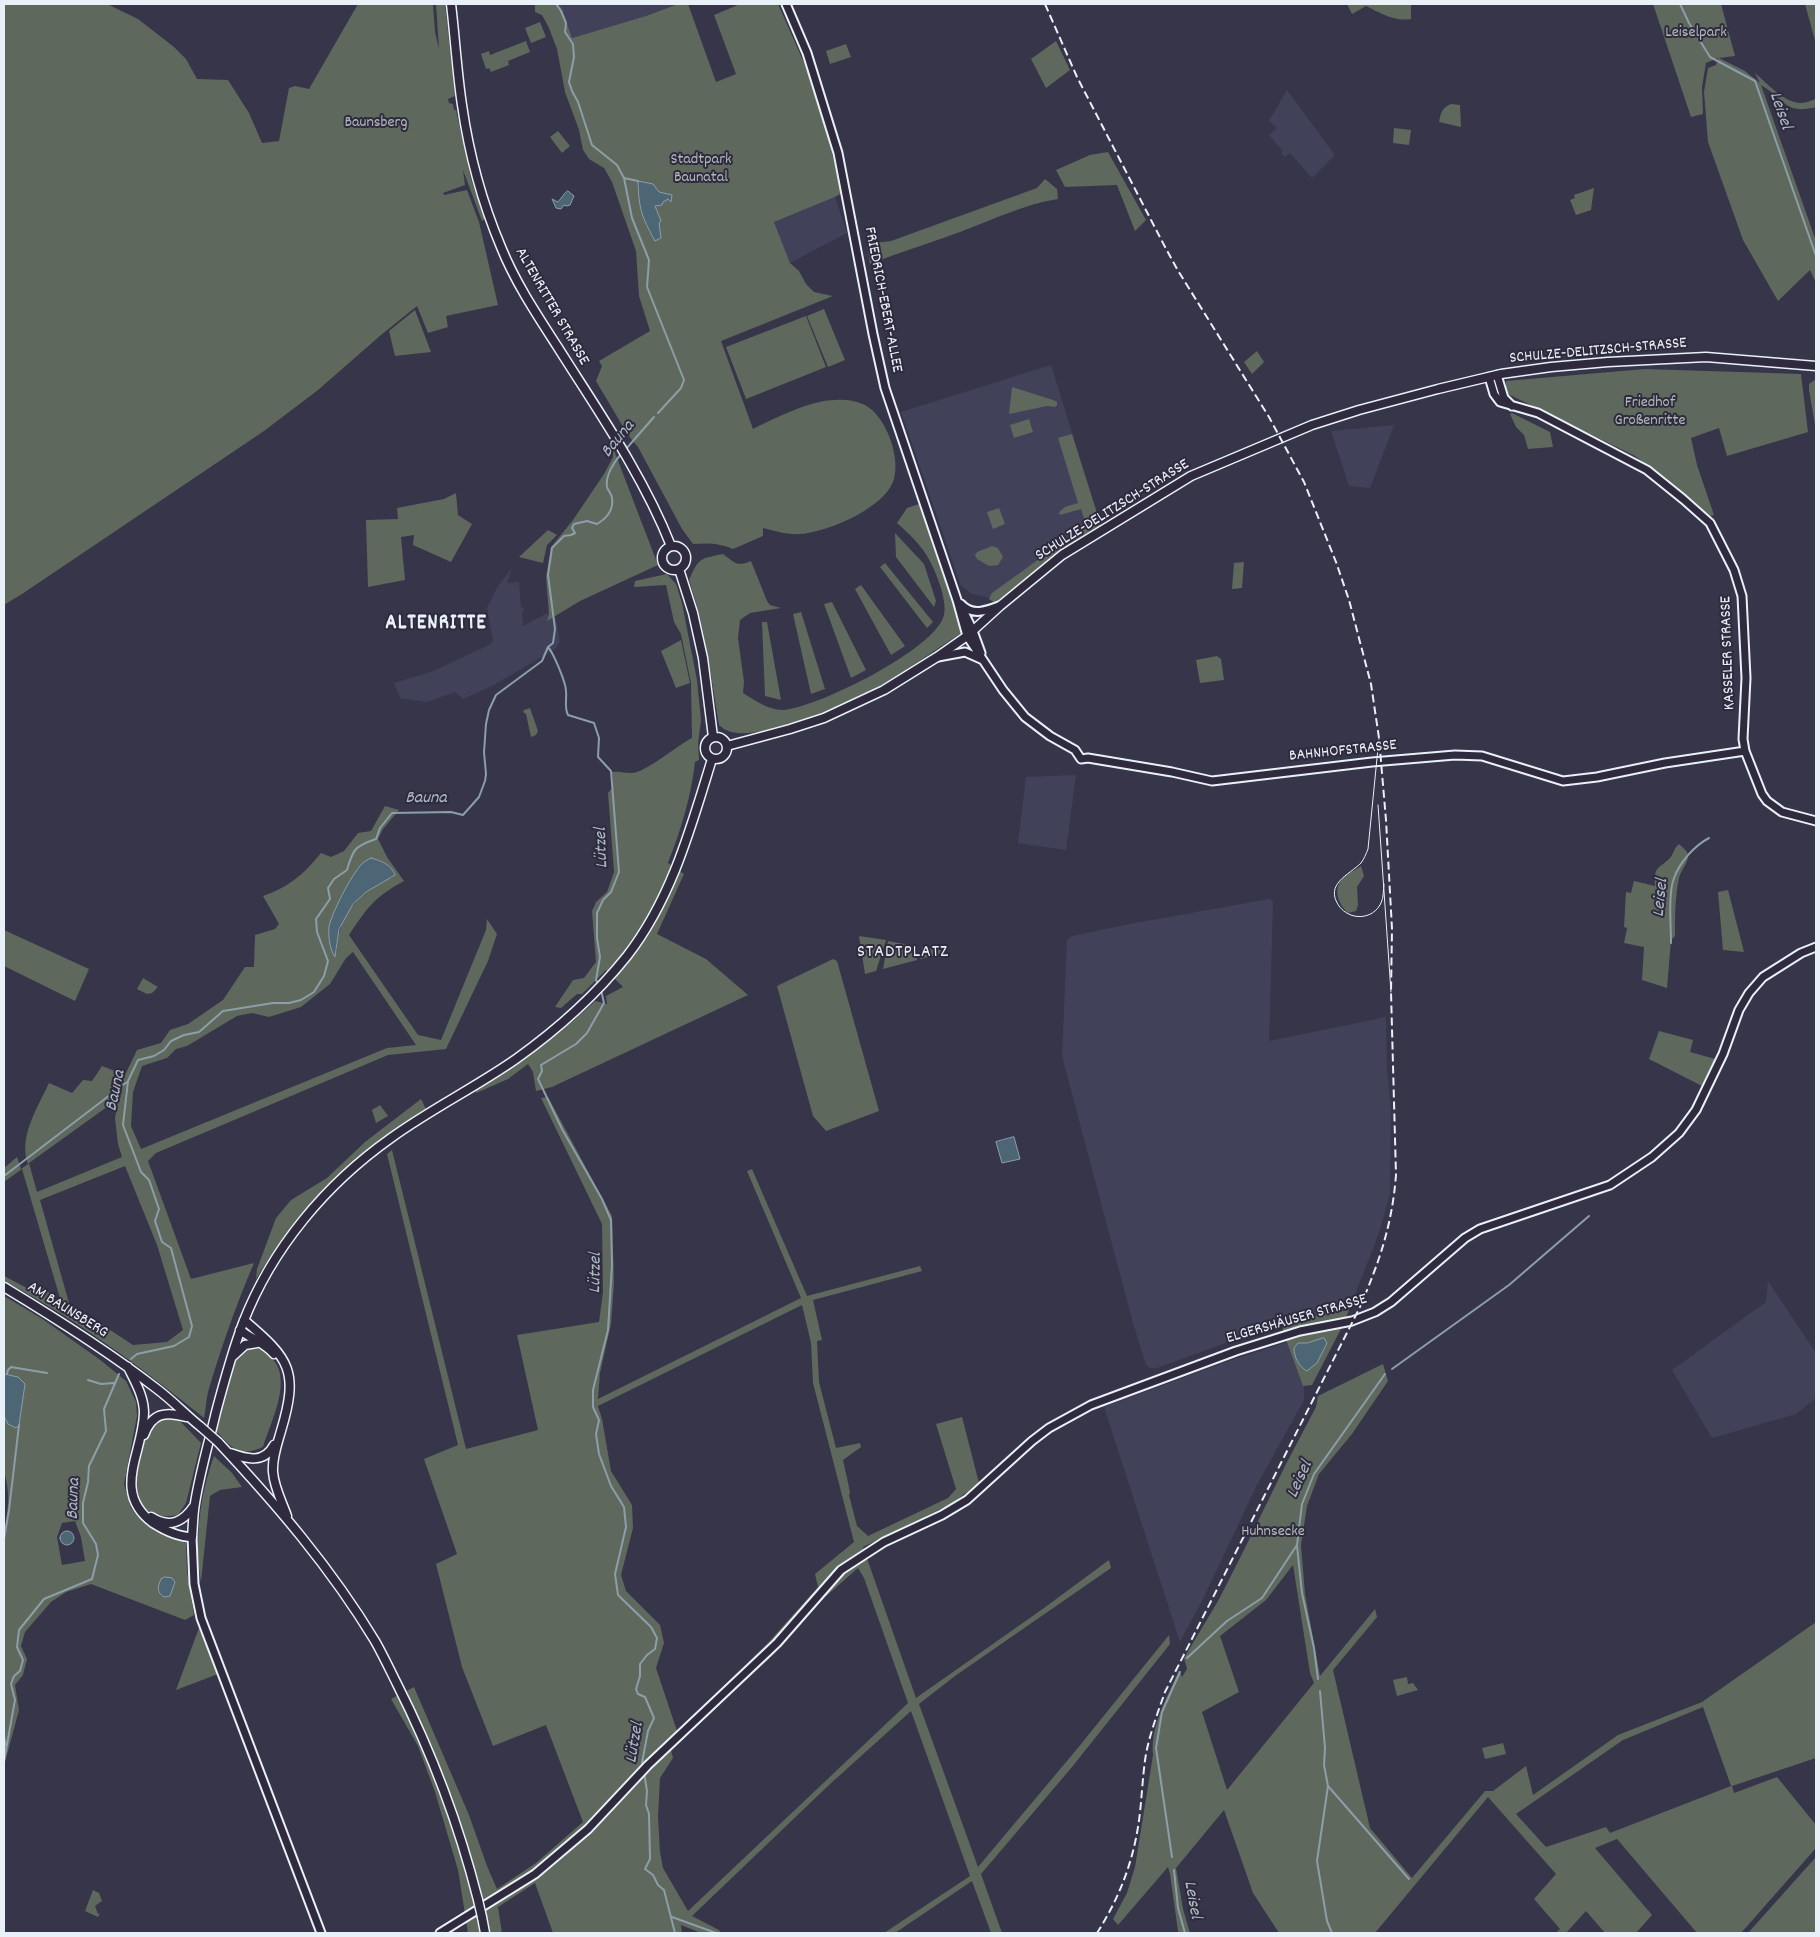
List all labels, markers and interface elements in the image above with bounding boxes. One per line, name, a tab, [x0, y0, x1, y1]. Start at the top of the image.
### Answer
park label: Leiselpark	[1665, 24, 1727, 44]
water label: Leisel	[1763, 89, 1795, 133]
park label: Baunsberg	[344, 114, 408, 134]
park label: Stadtpark Baunatal	[670, 151, 732, 189]
street label: FRIEDRICH-EBERT-ALLEE	[858, 226, 906, 374]
street label: ALTENRITTER STRASSE	[510, 245, 592, 369]
street label: SCHULZE-DELITZSCH-STRASSE	[1509, 335, 1687, 369]
park label: Friedhof Großenritte	[1615, 394, 1685, 432]
water label: Bauna	[598, 417, 640, 463]
street label: SCHULZE-DELITZSCH-STRASSE	[1033, 456, 1193, 566]
street label: KASSELER STRASSE	[1717, 596, 1741, 710]
district label: ALTENRITTE	[384, 612, 488, 638]
street label: BAHNHOFSTRASSE	[1288, 737, 1398, 767]
water label: Bauna	[405, 789, 447, 811]
water label: Lützel	[591, 827, 615, 869]
water label: Leisel	[1649, 878, 1675, 918]
district label: STADTPLATZ	[856, 943, 950, 965]
water label: Bauna	[102, 1068, 132, 1114]
water label: Lützel	[586, 1252, 608, 1294]
street label: AM BAUNSBERG	[23, 1279, 111, 1343]
street label: ELGERSHÄUSER STRASSE	[1225, 1291, 1369, 1349]
water label: Leisel	[1283, 1458, 1319, 1502]
water label: Bauna	[63, 1478, 87, 1520]
park label: Huhnsecke	[1241, 1523, 1305, 1543]
water label: Lützel	[622, 1721, 650, 1765]
water label: Leisel	[1177, 1879, 1205, 1921]

